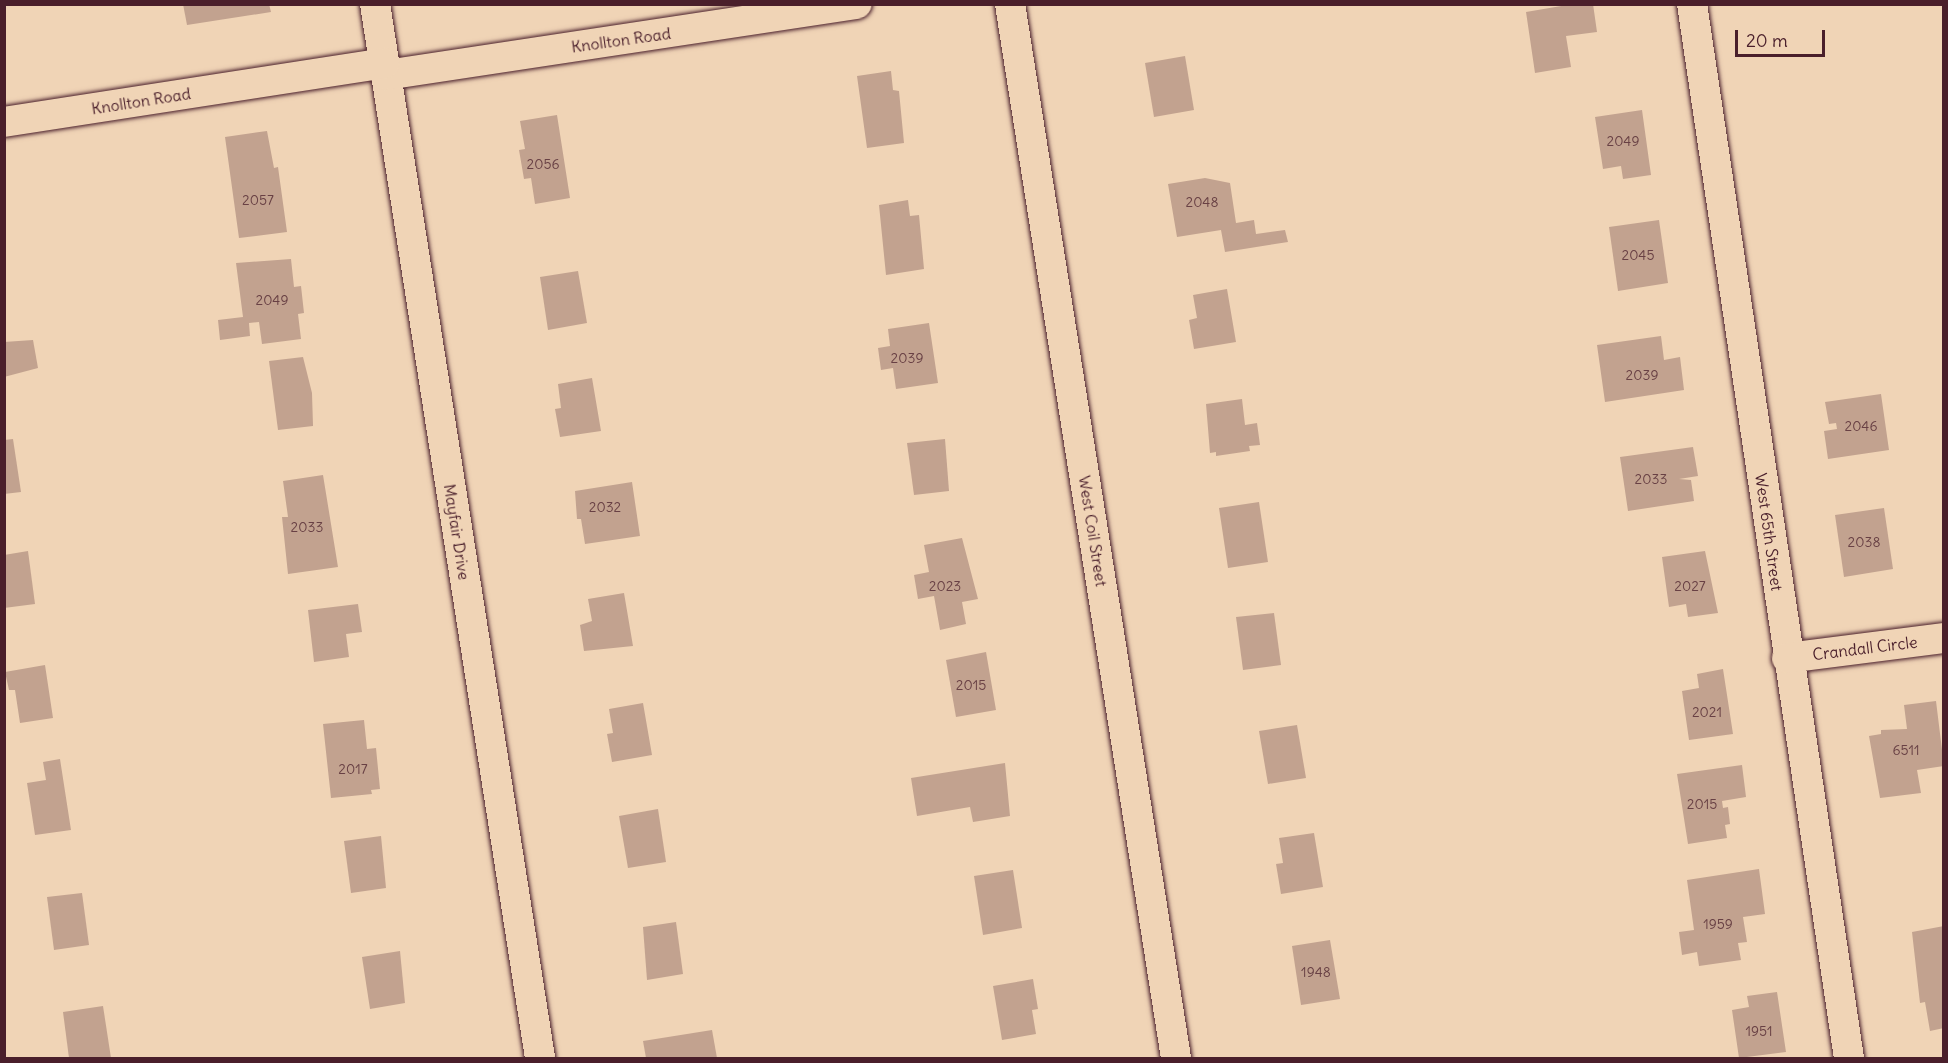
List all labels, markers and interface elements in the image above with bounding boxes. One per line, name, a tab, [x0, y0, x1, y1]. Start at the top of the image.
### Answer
scale bar	[1738, 18, 1828, 56]
street label: Knollton Road	[570, 24, 672, 56]
text: 20 m	[1746, 29, 1788, 52]
street label: Knollton Road	[90, 84, 192, 118]
house number: 2049	[1606, 133, 1640, 149]
house number: 2056	[526, 156, 560, 172]
house number: 2057	[242, 192, 274, 208]
house number: 2048	[1185, 194, 1219, 210]
house number: 2045	[1621, 247, 1655, 263]
house number: 2049	[255, 292, 289, 308]
house number: 2039	[891, 350, 923, 366]
house number: 2039	[1626, 367, 1658, 383]
house number: 2046	[1844, 418, 1878, 434]
house number: 2033	[1635, 471, 1667, 487]
street label: West 65th Street	[1751, 472, 1787, 592]
street label: West Coil Street	[1075, 474, 1111, 588]
street label: Mayfair Drive	[440, 483, 474, 581]
house number: 2032	[589, 499, 621, 515]
house number: 2033	[291, 519, 323, 535]
house number: 2038	[1848, 534, 1880, 550]
house number: 2023	[929, 578, 961, 594]
house number: 2027	[1674, 578, 1706, 594]
street label: Crandall Circle	[1811, 632, 1919, 664]
house number: 2015	[956, 677, 986, 693]
house number: 2021	[1692, 704, 1722, 720]
house number: 6511	[1892, 742, 1920, 758]
house number: 2017	[338, 761, 368, 777]
house number: 2015	[1687, 796, 1717, 812]
house number: 1959	[1703, 916, 1733, 932]
house number: 1948	[1301, 964, 1331, 980]
house number: 1951	[1745, 1023, 1773, 1039]

